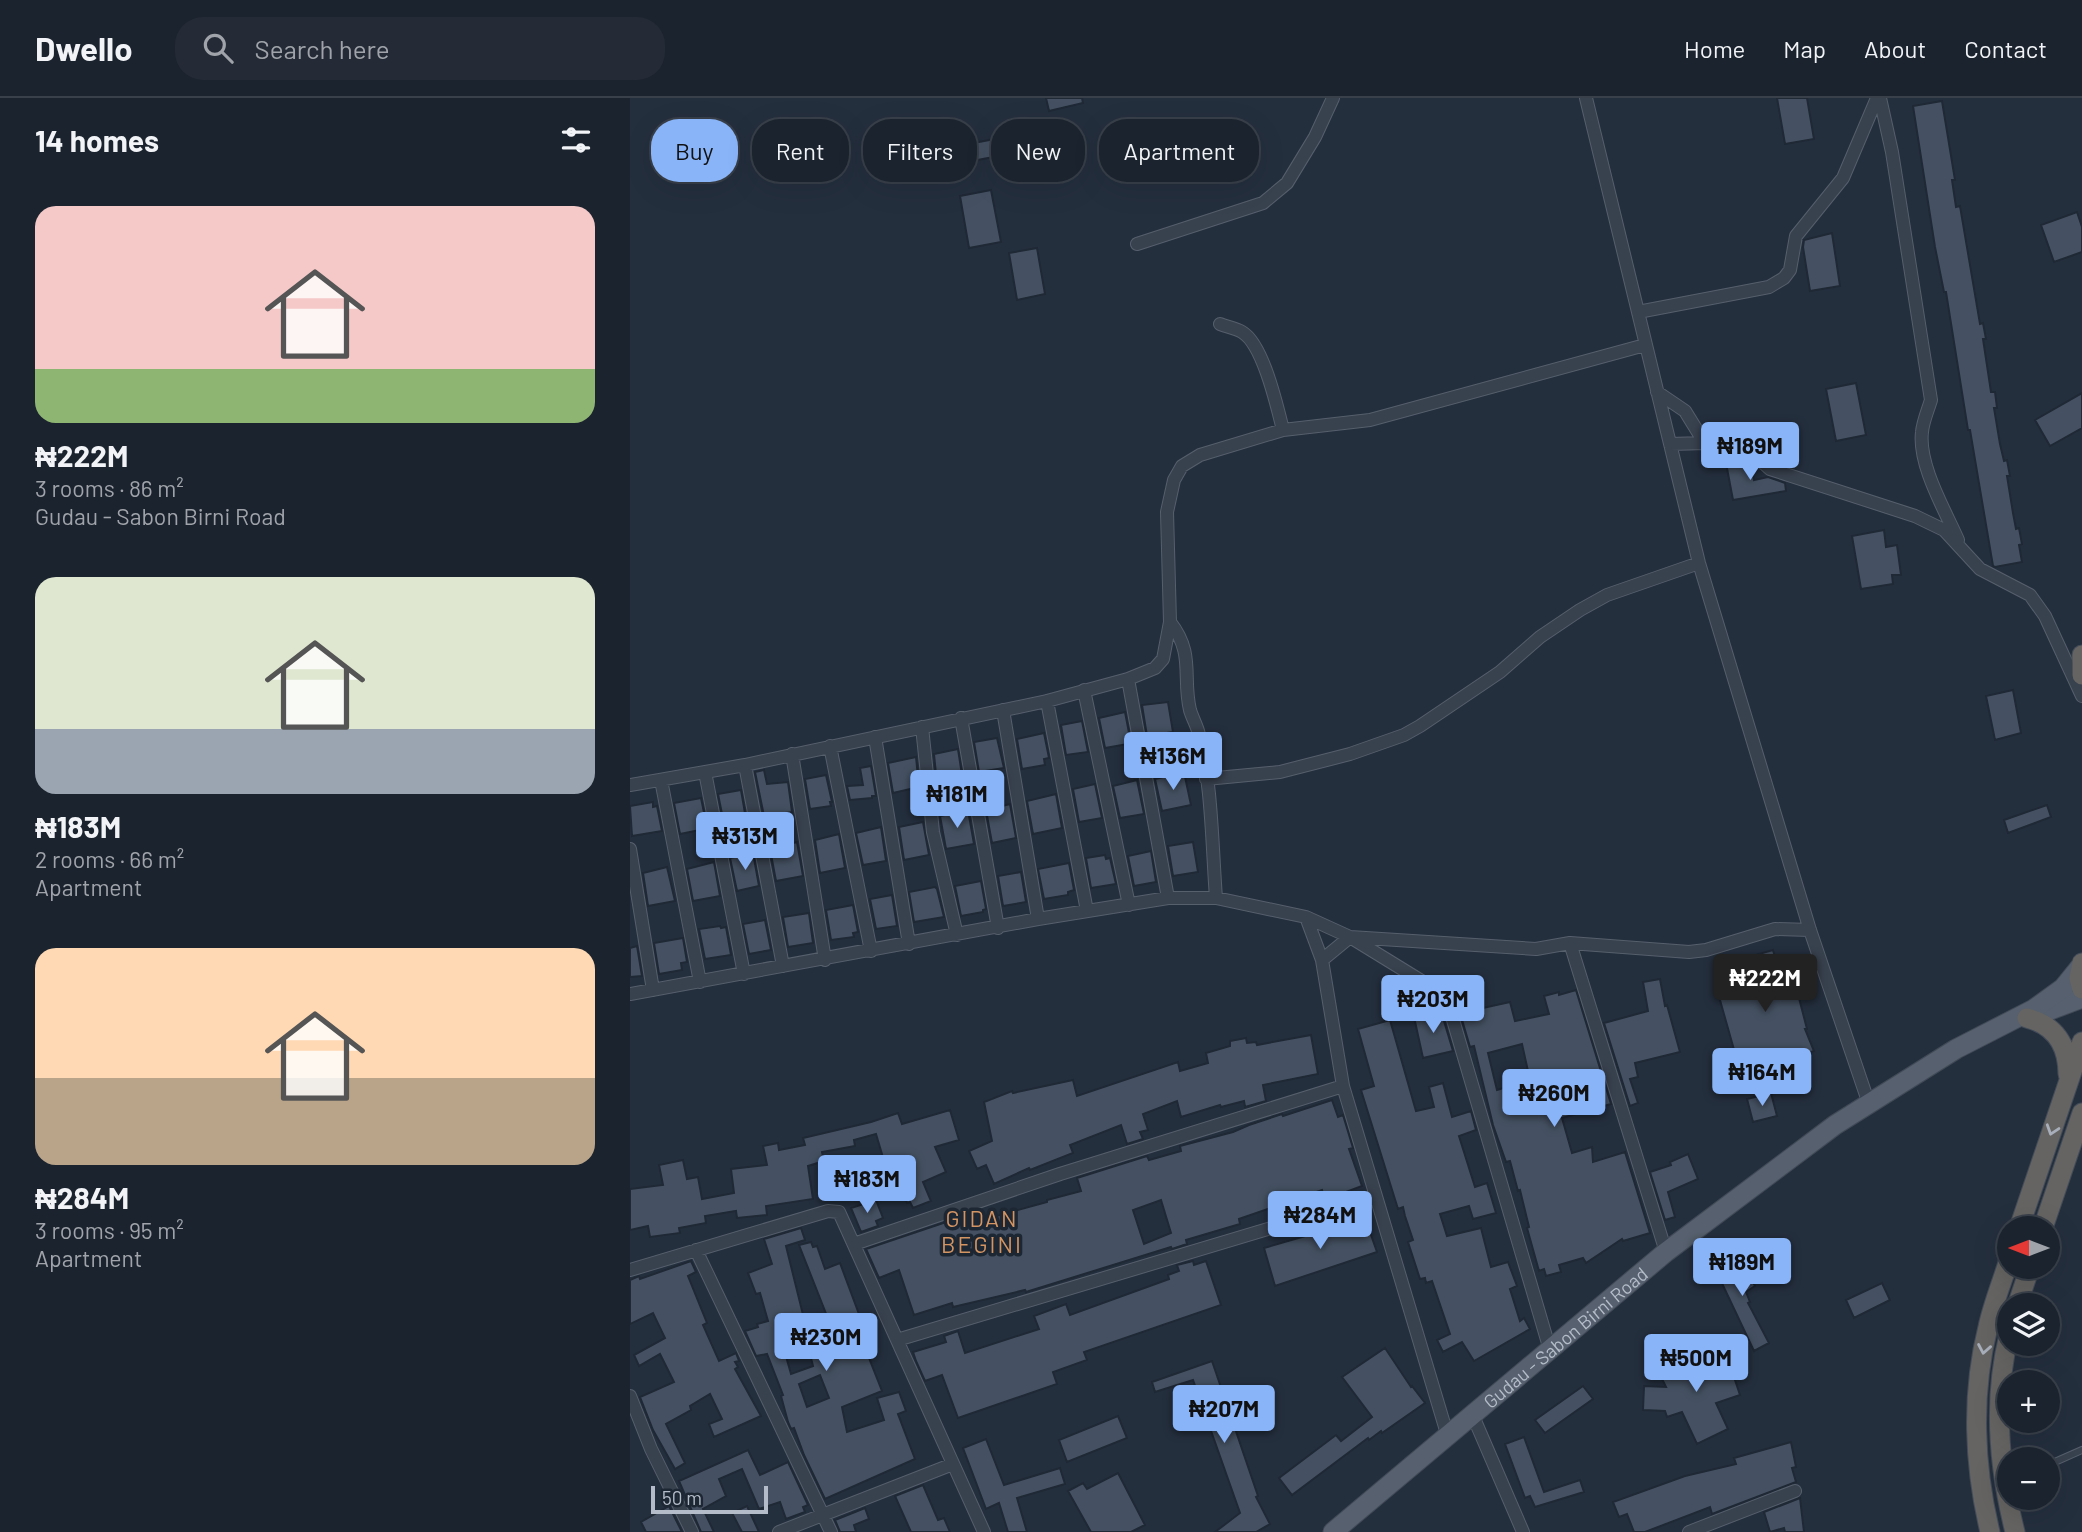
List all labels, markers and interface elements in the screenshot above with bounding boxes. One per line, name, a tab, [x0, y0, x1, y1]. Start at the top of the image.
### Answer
search box	[175, 17, 665, 80]
text: Dwello	[35, 28, 133, 68]
icon: search	[199, 29, 237, 67]
text: Search here	[255, 33, 390, 64]
text: Home	[1684, 34, 1745, 63]
text: Map	[1783, 34, 1826, 63]
text: About	[1864, 34, 1926, 63]
text: Contact	[1964, 34, 2047, 63]
chip: Buy	[651, 119, 738, 182]
chip: Rent	[752, 119, 849, 182]
chip: Filters	[863, 119, 977, 182]
chip: New	[991, 119, 1085, 182]
chip: Apartment	[1099, 119, 1259, 182]
icon: filters	[557, 121, 595, 159]
text: 14 homes	[35, 122, 159, 158]
icon: home	[252, 251, 378, 377]
pin: ₦189M	[1701, 422, 1799, 482]
text: ₦189M	[1717, 431, 1783, 459]
text: ₦222M	[35, 437, 129, 473]
text: 3 rooms · 86 m²	[35, 474, 184, 502]
text: Gudau - Sabon Birni Road	[35, 502, 286, 530]
icon: home	[252, 622, 378, 748]
pin: ₦136M	[1124, 732, 1222, 792]
text: ₦136M	[1140, 741, 1206, 769]
pin: ₦181M	[908, 770, 1006, 830]
text: ₦181M	[926, 779, 988, 807]
text: ₦183M	[35, 808, 121, 844]
pin: ₦313M	[696, 812, 794, 872]
text: ₦313M	[712, 821, 778, 849]
text: 2 rooms · 66 m²	[35, 845, 184, 873]
text: Apartment	[35, 873, 142, 901]
pin: ₦222M	[1716, 954, 1814, 1014]
text: ₦222M	[1729, 963, 1801, 991]
pin: ₦203M	[1384, 976, 1482, 1035]
text: ₦203M	[1397, 984, 1469, 1012]
icon: home	[252, 993, 378, 1119]
pin: ₦164M	[1713, 1048, 1811, 1108]
text: ₦164M	[1728, 1057, 1796, 1085]
pin: ₦260M	[1505, 1070, 1603, 1129]
text: ₦260M	[1518, 1078, 1590, 1106]
one-way arrow	[2046, 1123, 2060, 1136]
pin: ₦183M	[818, 1156, 916, 1215]
text: ₦183M	[834, 1164, 900, 1192]
text: ₦284M	[35, 1179, 129, 1215]
pin: ₦284M	[1271, 1192, 1369, 1251]
text: ₦284M	[1284, 1200, 1356, 1228]
district label: GIDAN BEGINI	[941, 1204, 1023, 1258]
text: 3 rooms · 95 m²	[35, 1216, 184, 1244]
north arrow	[1997, 1216, 2060, 1279]
map controls	[1997, 1216, 2060, 1510]
pin: ₦189M	[1693, 1238, 1791, 1298]
text: Apartment	[35, 1244, 142, 1272]
text: ₦189M	[1709, 1247, 1775, 1275]
street label: Gudau - Sabon Birni Road	[1478, 1261, 1652, 1413]
button: layers	[1997, 1293, 2060, 1356]
pin: ₦230M	[777, 1314, 875, 1373]
text: ₦230M	[790, 1322, 862, 1350]
pin: ₦500M	[1647, 1334, 1745, 1394]
text: ₦500M	[1660, 1343, 1732, 1371]
one-way arrow	[1977, 1343, 1992, 1355]
button: +	[1997, 1370, 2060, 1433]
pin: ₦207M	[1175, 1386, 1273, 1445]
text: ₦207M	[1189, 1394, 1259, 1422]
button: −	[1997, 1447, 2060, 1510]
scale bar	[651, 1483, 768, 1515]
text: 50 m	[662, 1486, 702, 1509]

